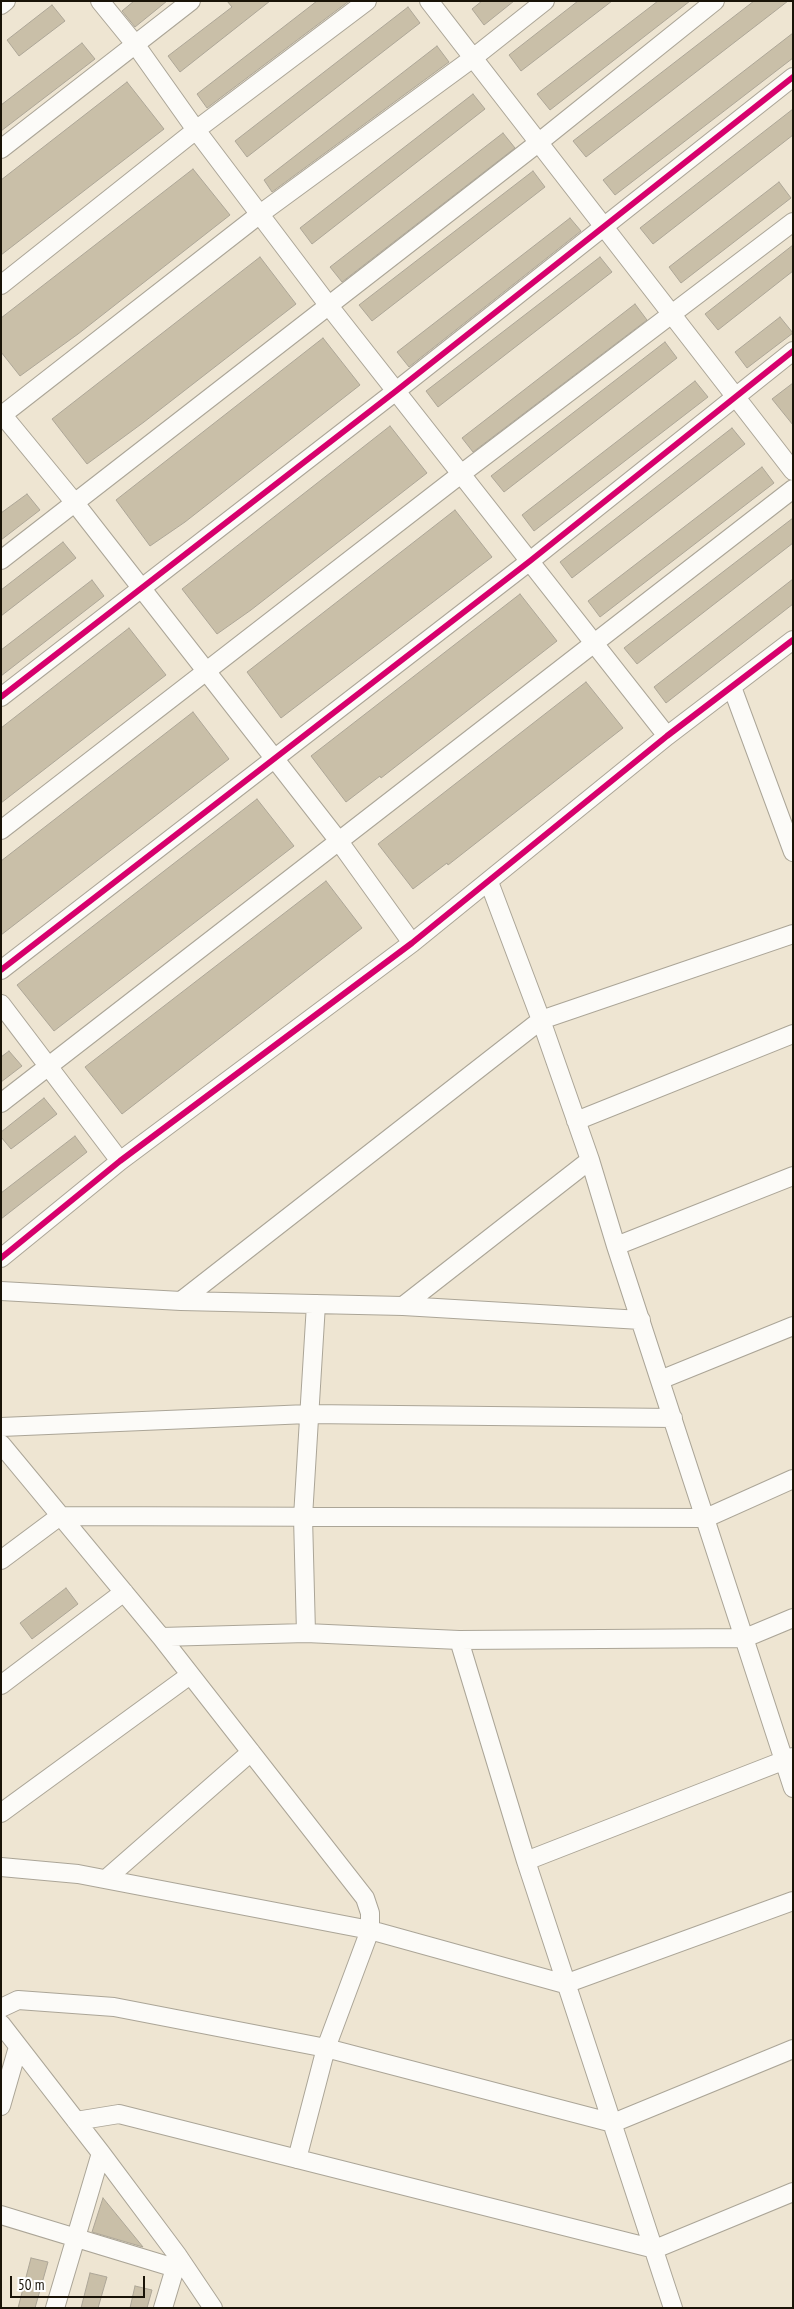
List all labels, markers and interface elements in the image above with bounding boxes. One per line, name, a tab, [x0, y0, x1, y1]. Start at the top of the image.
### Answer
scale bar	[12, 2266, 148, 2298]
text: 50 m	[18, 2275, 44, 2294]

